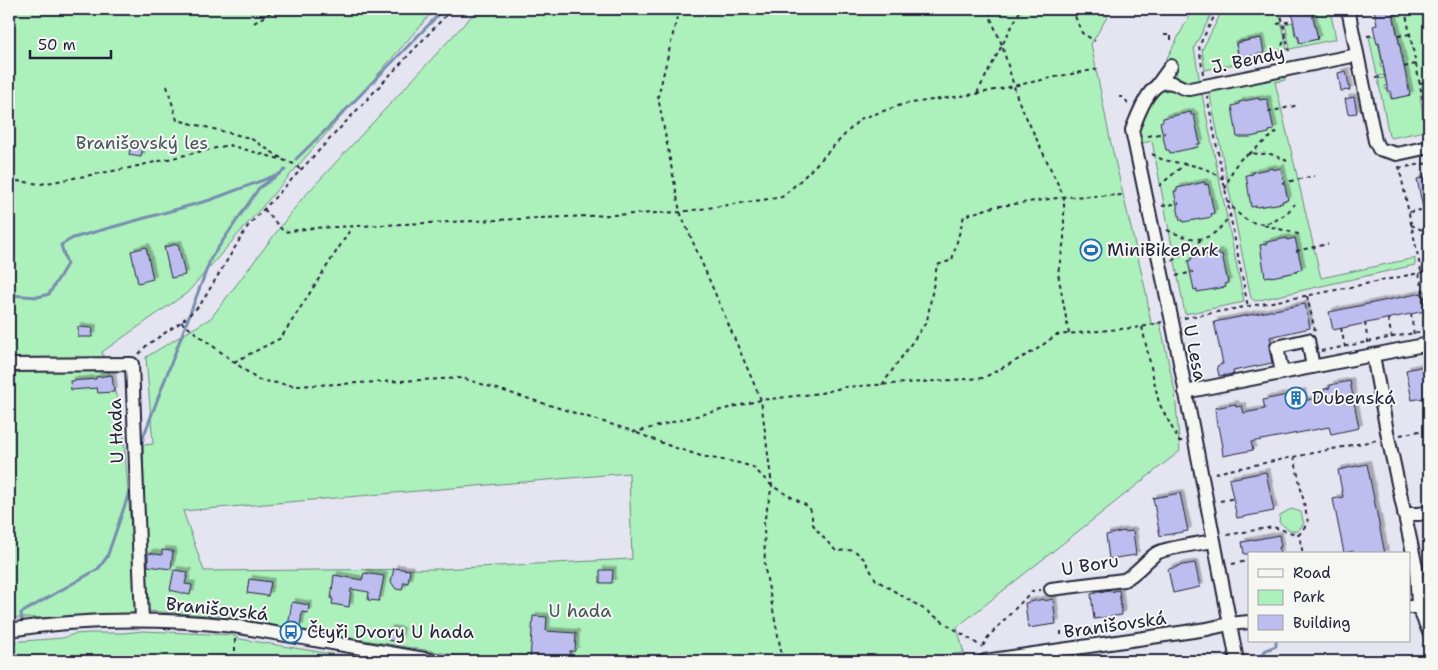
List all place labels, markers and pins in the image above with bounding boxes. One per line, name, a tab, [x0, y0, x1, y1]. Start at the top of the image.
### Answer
sports icon: MiniBikePark	[1079, 238, 1103, 262]
place label: MiniBikePark	[1107, 238, 1219, 262]
building icon: Dubenská	[1284, 386, 1308, 410]
place label: Dubenská	[1312, 386, 1395, 410]
bus stop icon: Čtyři Dvory U hada	[279, 620, 303, 644]
place label: Čtyři Dvory U hada	[307, 620, 474, 644]

